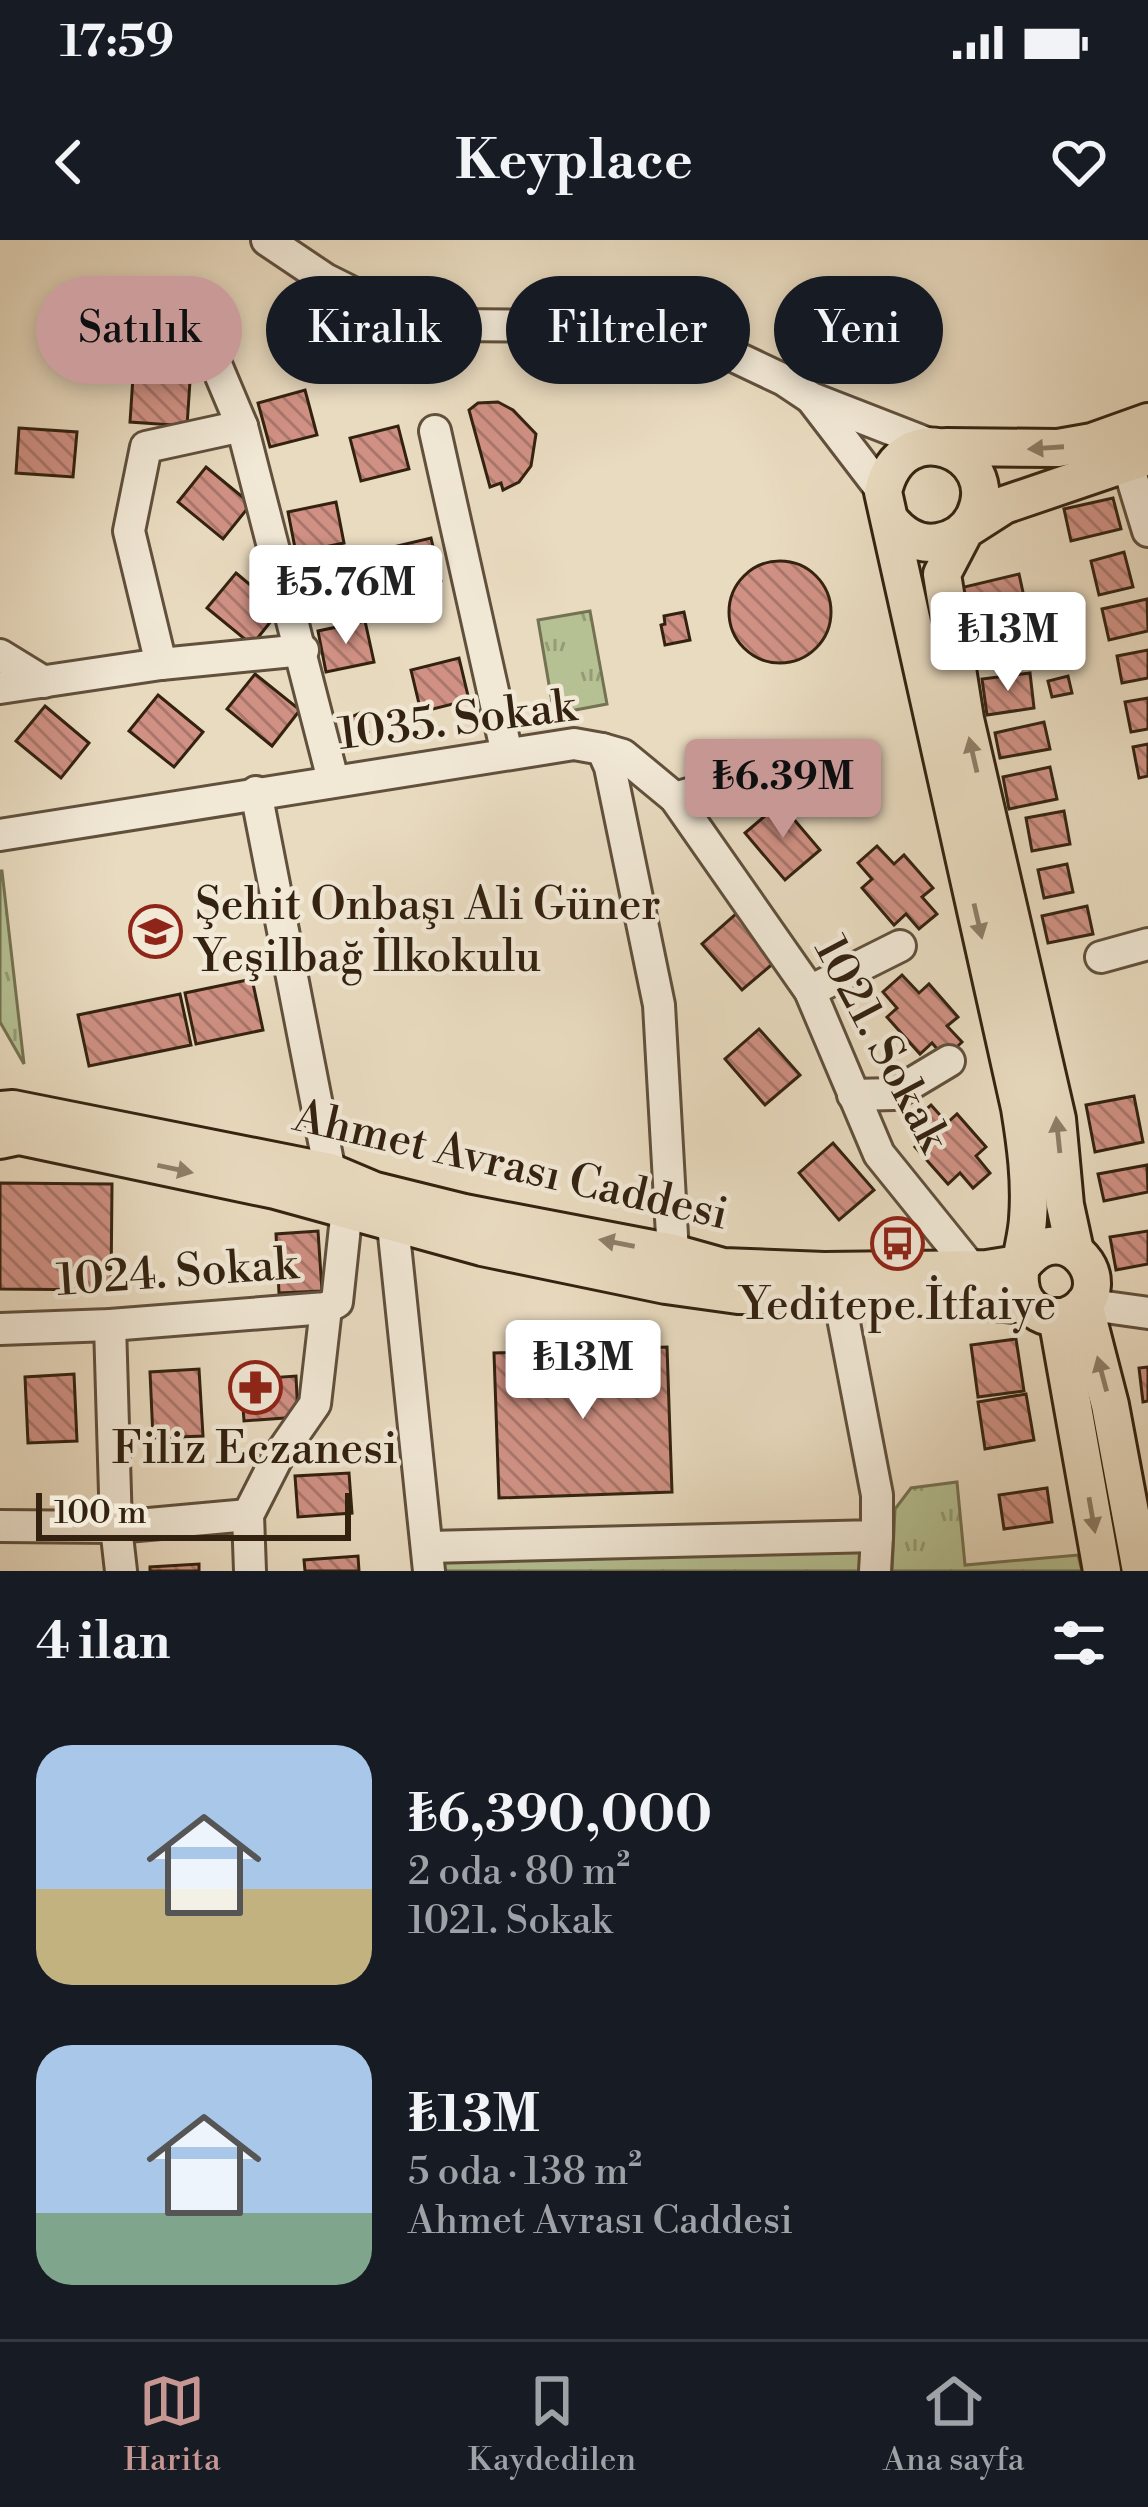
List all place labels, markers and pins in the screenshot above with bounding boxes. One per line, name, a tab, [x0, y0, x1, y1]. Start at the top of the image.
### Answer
pin: ₺5.76M	[248, 545, 444, 647]
pin: ₺13M	[937, 592, 1079, 694]
pin: ₺6.39M	[685, 739, 881, 841]
place label: Şehit Onbaşı Ali Güner Yeşilbağ İlkokulu	[193, 877, 661, 986]
school or university icon: Şehit Onbaşı Ali Güner Yeşilbağ İlkokulu	[128, 903, 184, 959]
bus stop icon: Yeditepe İtfaiye	[870, 1216, 926, 1272]
place label: Yeditepe İtfaiye	[738, 1275, 1056, 1334]
pin: ₺13M	[512, 1320, 654, 1422]
pharmacy icon: Filiz Eczanesi	[227, 1360, 283, 1416]
place label: Filiz Eczanesi	[112, 1421, 398, 1478]

